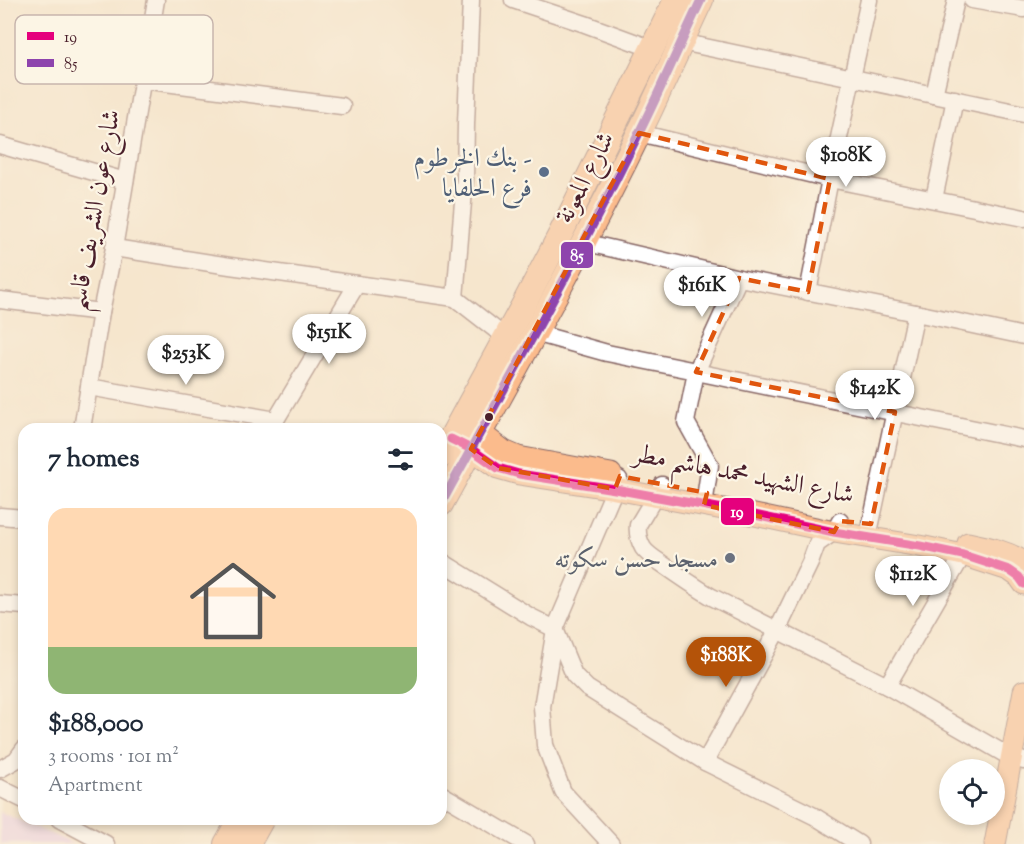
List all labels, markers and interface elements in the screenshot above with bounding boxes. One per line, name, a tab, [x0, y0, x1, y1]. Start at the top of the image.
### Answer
legend	[15, 15, 213, 84]
text: 19	[64, 27, 77, 50]
text: 85	[64, 54, 78, 77]
street label: شارع عون الشريف قاسم	[60, 107, 136, 315]
street label: شارع المعونة	[547, 126, 626, 231]
pin: $108K	[804, 137, 888, 188]
place label: بنك الخرطوم - فرع الحلفايا	[413, 141, 532, 209]
text: $108K	[820, 142, 872, 171]
marker: بنك الخرطوم - فرع الحلفايا	[537, 165, 551, 179]
line badge: 85	[560, 241, 594, 269]
text: 85	[570, 246, 584, 269]
pin: $161K	[660, 267, 744, 318]
text: $161K	[678, 272, 726, 301]
pin: $151K	[287, 314, 371, 365]
text: $151K	[306, 319, 352, 348]
pin: $253K	[144, 335, 228, 386]
text: $253K	[161, 340, 211, 369]
pin: $142K	[833, 370, 917, 421]
text: $142K	[849, 375, 901, 404]
unlabelled marker	[483, 411, 495, 423]
street label: شارع الشهيد محمد هاشم مطر	[626, 435, 857, 520]
text: 7 homes	[48, 441, 139, 478]
icon: filters	[384, 443, 417, 476]
line badge: 19	[720, 497, 755, 526]
text: 19	[730, 502, 744, 525]
place label: مسجد حسن سكوته	[554, 542, 718, 579]
icon: home	[179, 547, 287, 655]
marker: مسجد حسن سكوته	[723, 551, 737, 565]
pin: $112K	[871, 556, 955, 607]
text: $112K	[889, 561, 937, 590]
pin: $188K	[684, 637, 768, 688]
text: $188K	[700, 642, 752, 671]
text: $188,000	[48, 706, 143, 743]
text: 3 rooms · 101 m²	[48, 743, 179, 772]
map controls	[939, 759, 1005, 825]
button: locate	[939, 759, 1005, 825]
text: Apartment	[48, 772, 143, 801]

